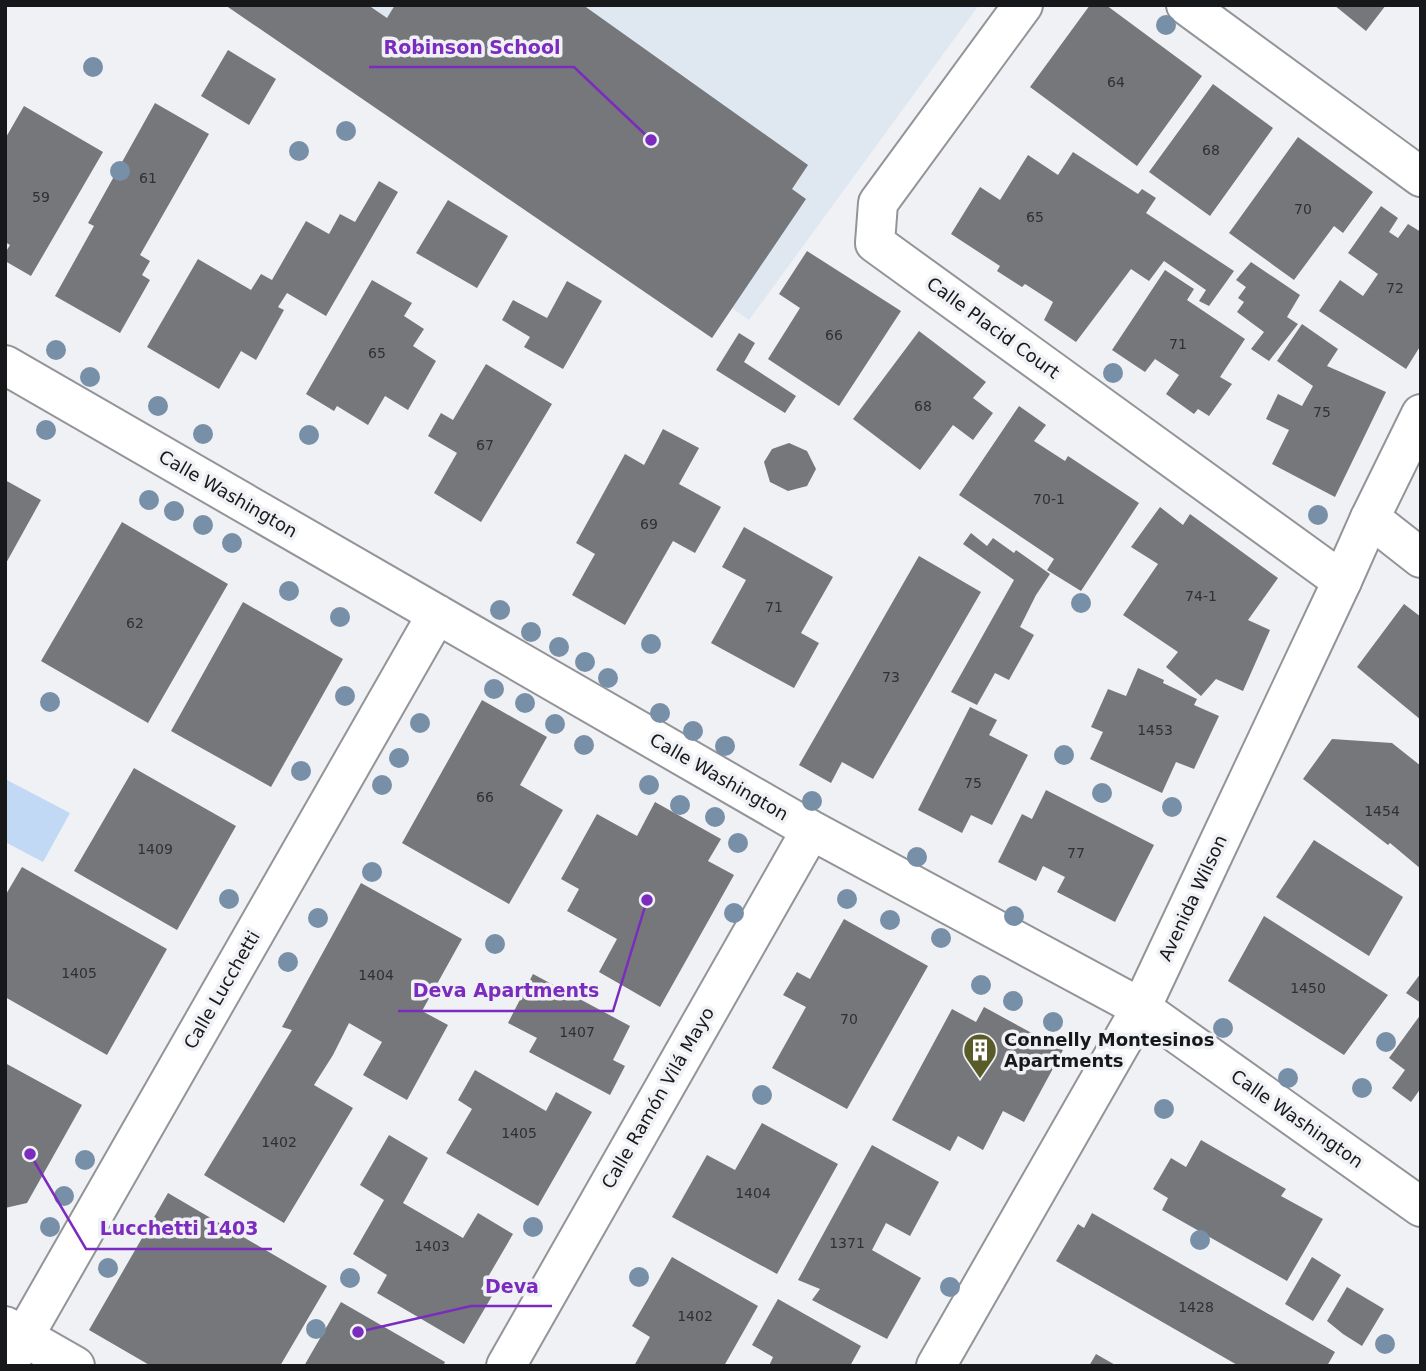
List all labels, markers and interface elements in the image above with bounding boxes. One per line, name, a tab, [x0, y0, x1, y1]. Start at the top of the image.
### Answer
callout: Robinson School	[369, 27, 574, 67]
text: Robinson School	[384, 36, 560, 58]
house number: 64	[1107, 74, 1125, 90]
house number: 68	[1202, 142, 1220, 158]
house number: 61	[139, 170, 157, 186]
house number: 59	[32, 189, 50, 205]
house number: 70	[1294, 201, 1312, 217]
house number: 65	[1026, 209, 1044, 225]
street label: Calle Placid Court	[923, 272, 1064, 383]
house number: 72	[1386, 280, 1404, 296]
house number: 66	[825, 327, 843, 343]
house number: 71	[1169, 336, 1187, 352]
house number: 65	[368, 345, 386, 361]
house number: 68	[914, 398, 932, 414]
house number: 75	[1313, 404, 1331, 420]
house number: 67	[476, 437, 494, 453]
street label: Calle Washington	[155, 445, 301, 542]
house number: 70-1	[1033, 491, 1065, 507]
house number: 69	[640, 516, 658, 532]
house number: 74-1	[1185, 588, 1217, 604]
house number: 71	[765, 599, 783, 615]
house number: 62	[126, 615, 144, 631]
house number: 73	[882, 669, 900, 685]
house number: 1453	[1137, 722, 1173, 738]
street label: Calle Washington	[646, 728, 792, 825]
house number: 75	[964, 775, 982, 791]
house number: 66	[476, 789, 494, 805]
house number: 1454	[1364, 803, 1400, 819]
street label: Avenida Wilson	[1154, 831, 1231, 964]
house number: 1409	[137, 841, 173, 857]
house number: 77	[1067, 845, 1085, 861]
street label: Calle Lucchetti	[179, 927, 264, 1053]
house number: 1405	[61, 965, 97, 981]
house number: 1404	[358, 967, 394, 983]
callout: Deva Apartments	[398, 971, 613, 1011]
text: Deva Apartments	[413, 979, 599, 1001]
house number: 1450	[1290, 980, 1326, 996]
street label: Calle Ramón Vilá Mayo	[597, 1003, 718, 1192]
house number: 70	[840, 1011, 858, 1027]
house number: 1407	[559, 1024, 595, 1040]
place label: Connelly Montesinos Apartments	[1004, 1029, 1214, 1071]
building icon: Connelly Montesinos Apartments	[961, 1031, 999, 1080]
street label: Calle Washington	[1227, 1065, 1367, 1172]
house number: 1405	[501, 1125, 537, 1141]
house number: 1402	[261, 1134, 297, 1150]
house number: 1404	[735, 1185, 771, 1201]
callout: Lucchetti 1403	[86, 1209, 272, 1249]
text: Lucchetti 1403	[100, 1217, 258, 1239]
house number: 1371	[829, 1235, 865, 1251]
house number: 1403	[414, 1238, 450, 1254]
callout: Deva	[471, 1266, 552, 1306]
text: Deva	[485, 1275, 539, 1297]
house number: 1428	[1178, 1299, 1214, 1315]
house number: 1402	[677, 1308, 713, 1324]

